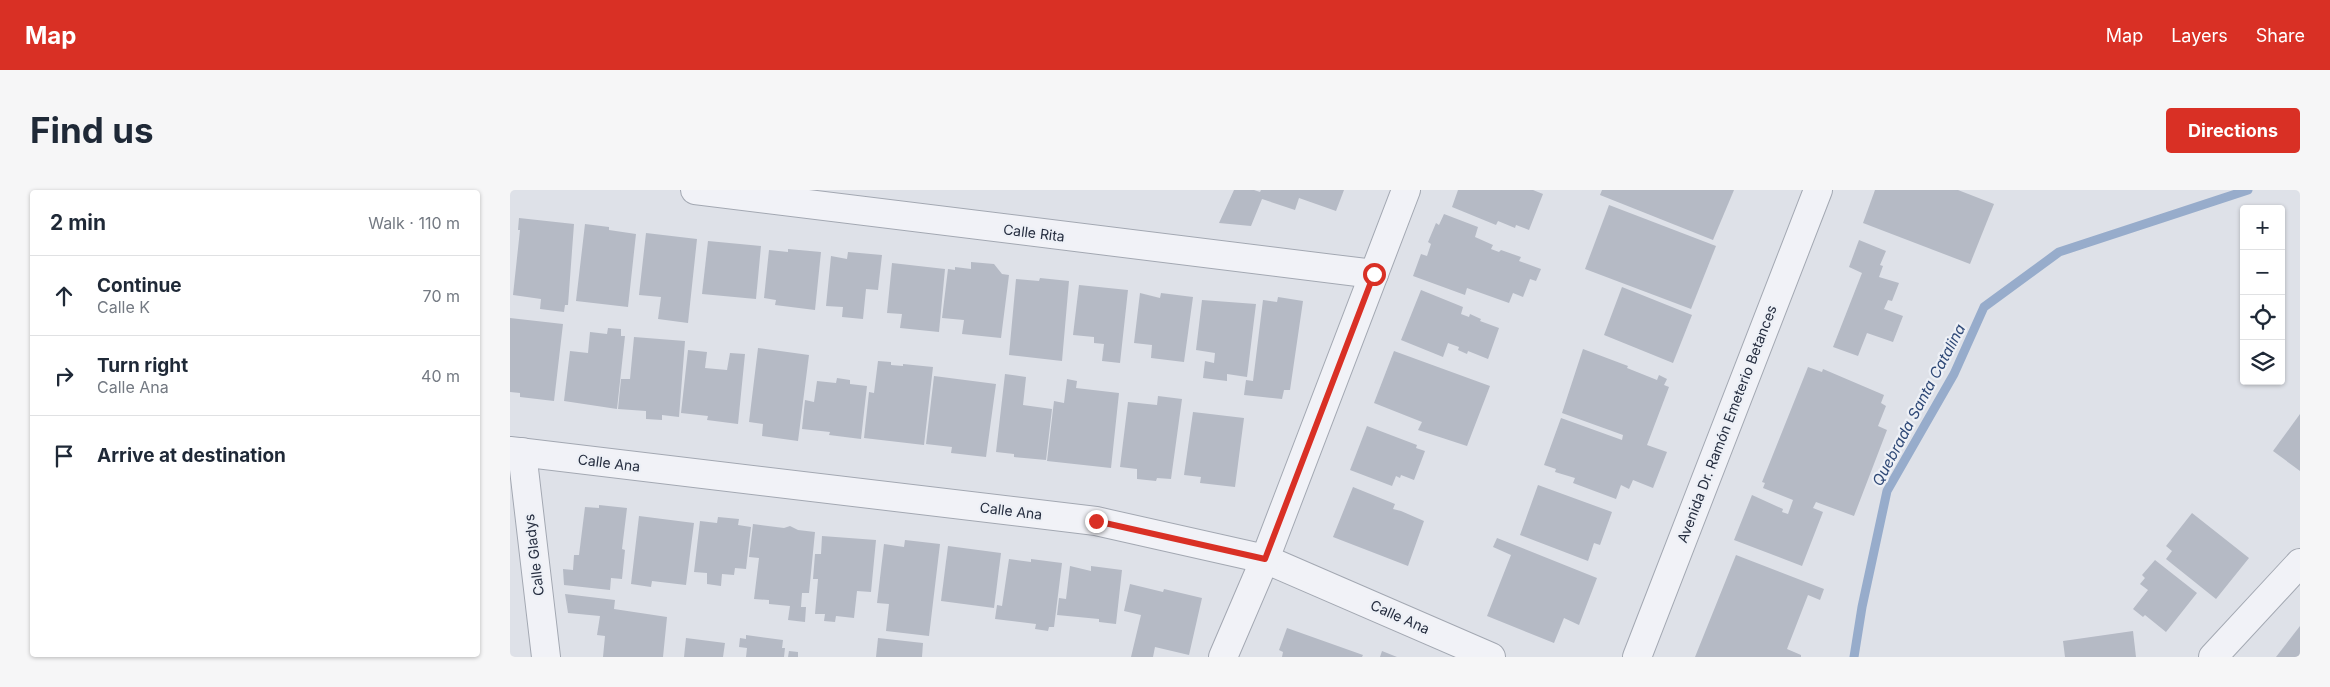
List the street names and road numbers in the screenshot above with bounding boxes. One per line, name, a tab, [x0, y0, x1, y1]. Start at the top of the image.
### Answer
street label: Calle Rita	[1002, 220, 1066, 245]
street label: Avenida Dr. Ramón Emeterio Betances	[1673, 303, 1780, 545]
street label: Calle Ana	[577, 450, 641, 475]
street label: Calle Ana	[979, 498, 1043, 523]
street label: Calle Gladys	[520, 513, 547, 597]
street label: Calle Ana	[1368, 596, 1432, 637]

